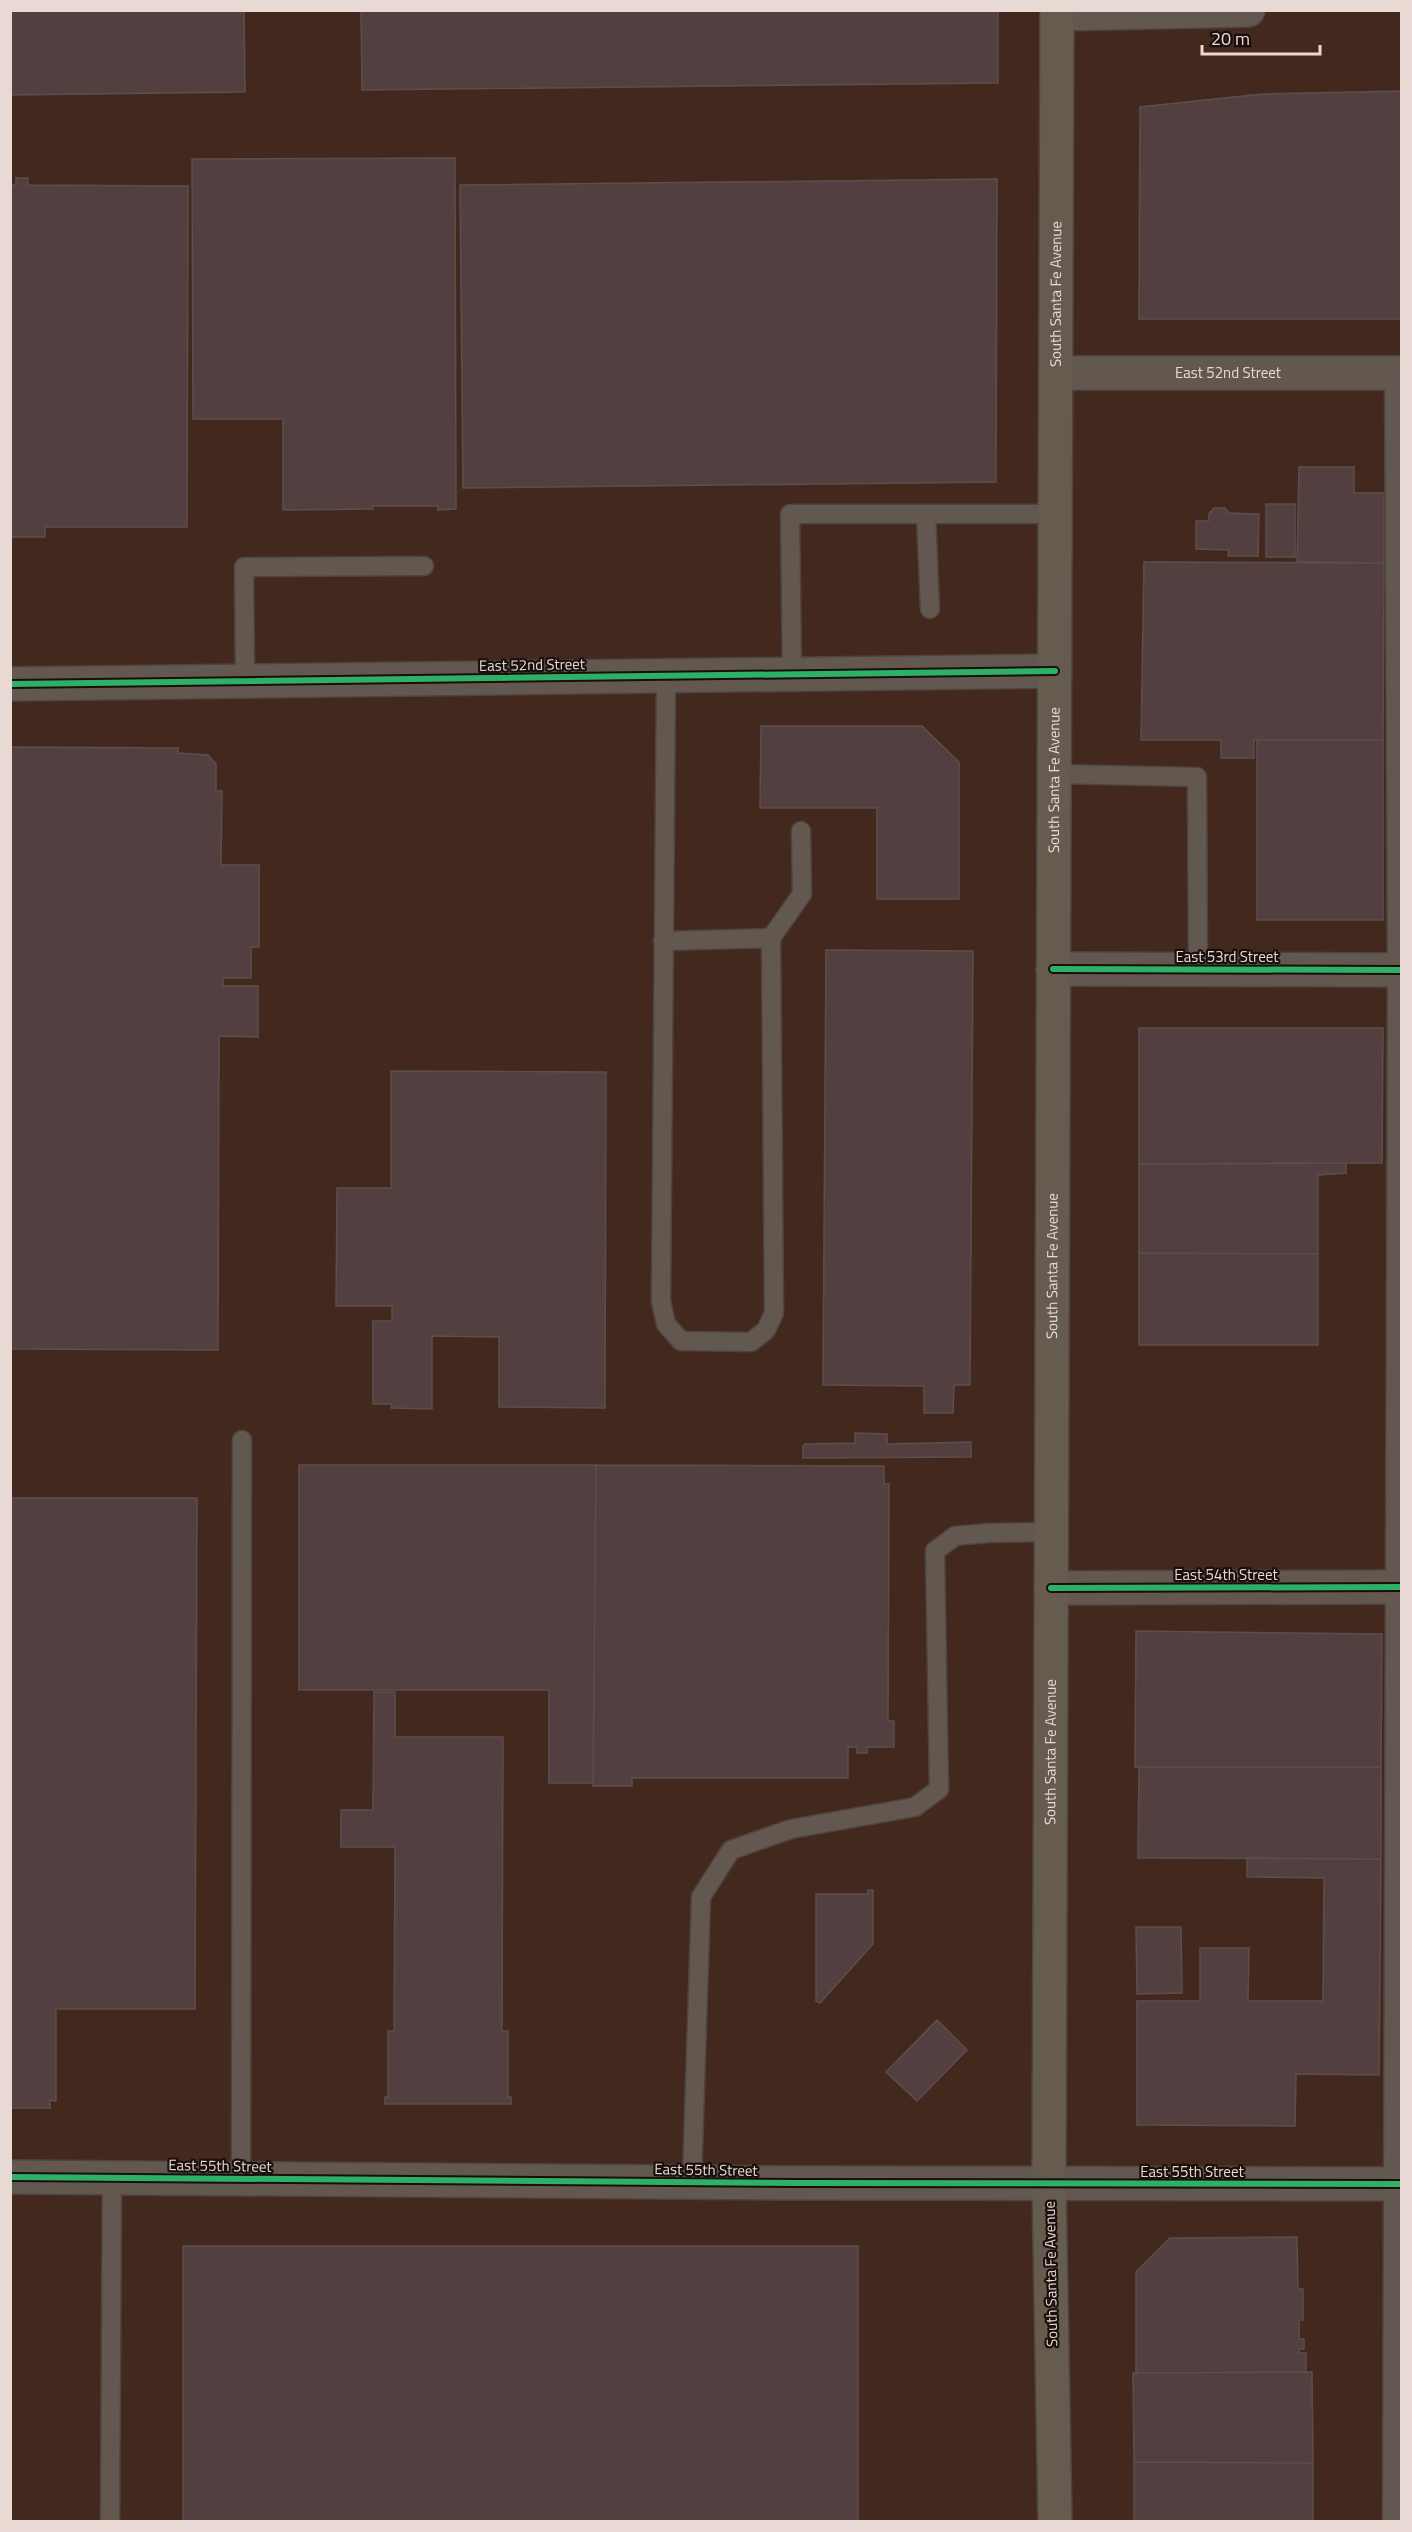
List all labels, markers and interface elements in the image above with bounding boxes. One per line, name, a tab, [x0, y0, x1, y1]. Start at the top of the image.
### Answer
scale bar	[1202, 18, 1320, 56]
text: 20 m	[1211, 25, 1250, 52]
street label: South Santa Fe Avenue	[1044, 221, 1067, 367]
street label: East 52nd Street	[1175, 361, 1282, 384]
street label: East 52nd Street	[479, 652, 586, 677]
street label: South Santa Fe Avenue	[1042, 707, 1065, 853]
street label: East 53rd Street	[1175, 945, 1279, 968]
street label: South Santa Fe Avenue	[1040, 1193, 1064, 1339]
street label: East 54th Street	[1174, 1563, 1278, 1586]
street label: South Santa Fe Avenue	[1038, 1679, 1062, 1825]
street label: East 55th Street	[168, 2153, 273, 2178]
street label: East 55th Street	[654, 2157, 759, 2182]
street label: East 55th Street	[1140, 2160, 1244, 2183]
street label: South Santa Fe Avenue	[1038, 2201, 1063, 2347]

